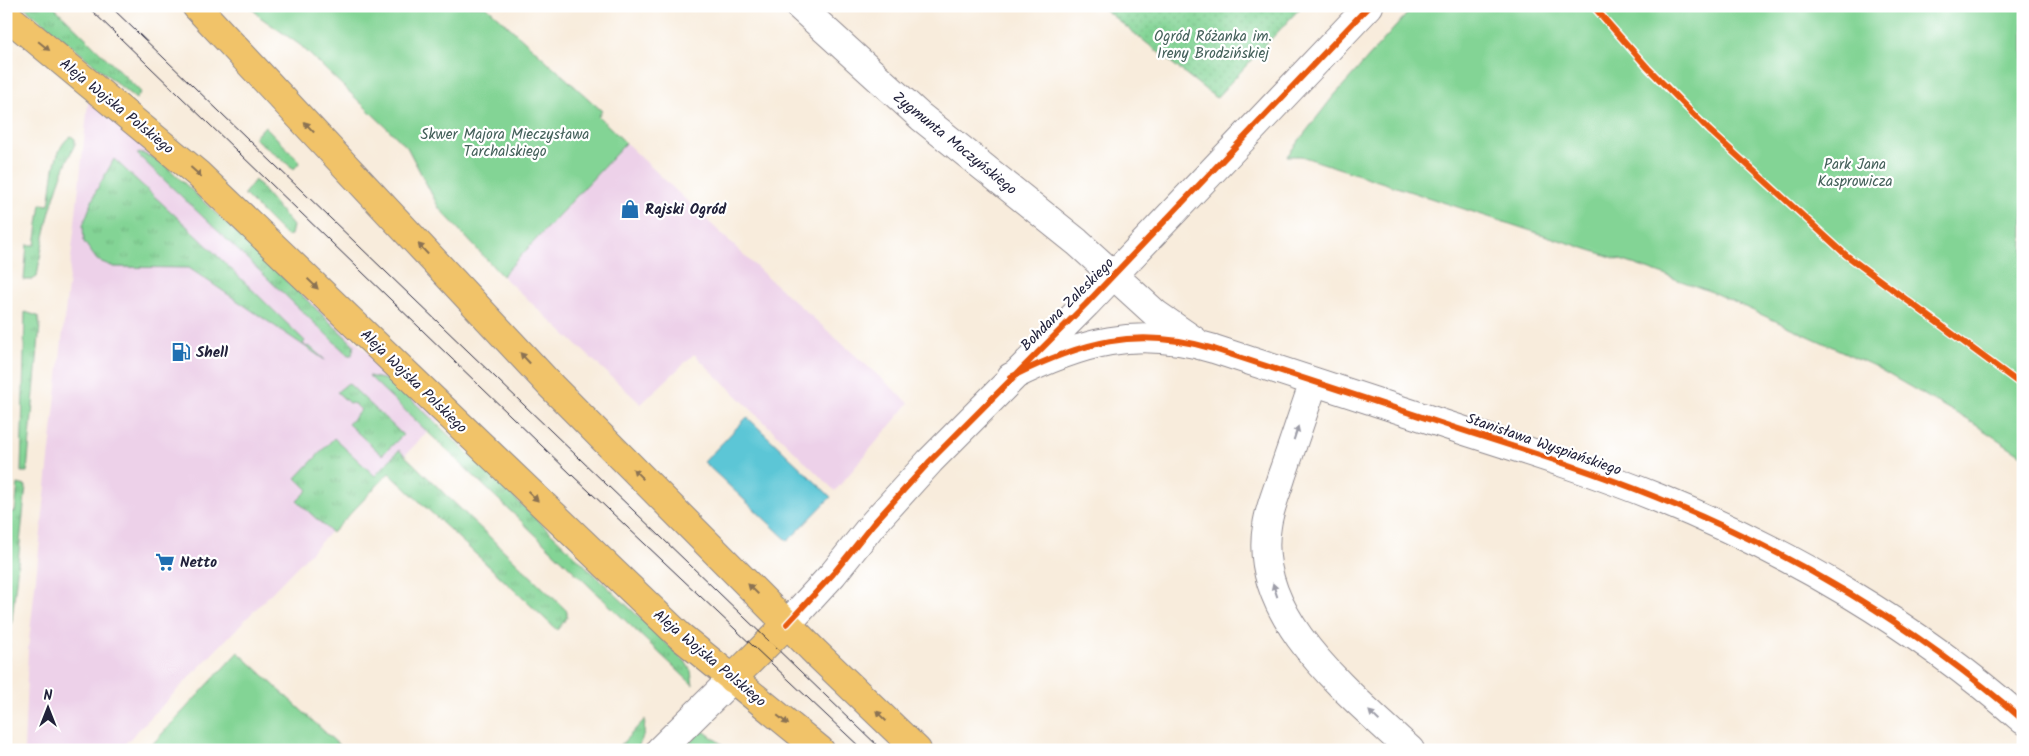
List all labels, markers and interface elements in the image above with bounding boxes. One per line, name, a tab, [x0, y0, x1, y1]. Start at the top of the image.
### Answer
park label: Ogród Różanka im. Ireny Brodzińskiej	[1154, 25, 1272, 66]
one-way arrow	[37, 40, 50, 51]
street label: Aleja Wojska Polskiego	[54, 53, 179, 161]
street label: Zygmunta Moczyńskiego	[887, 86, 1022, 202]
one-way arrow	[303, 121, 315, 133]
park label: Skwer Majora Mieczysława Tarchalskiego	[421, 123, 589, 164]
park label: Park Jana Kasprowicza	[1817, 153, 1893, 194]
one-way arrow	[189, 166, 201, 178]
shop icon: Rajski Ogród	[619, 198, 641, 220]
place label: Rajski Ogród	[645, 198, 727, 222]
one-way arrow	[417, 243, 429, 255]
street label: Bohdana Zaleskiego	[1015, 252, 1120, 357]
one-way arrow	[307, 278, 319, 290]
street label: Aleja Wojska Polskiego	[354, 324, 473, 440]
fuel station icon: Shell	[170, 341, 192, 363]
place label: Shell	[196, 341, 228, 365]
one-way arrow	[519, 352, 531, 364]
street label: Stanisława Wyspiańskiego	[1463, 407, 1625, 483]
one-way arrow	[1293, 426, 1301, 441]
one-way arrow	[632, 468, 644, 480]
one-way arrow	[527, 490, 539, 502]
supermarket icon: Netto	[154, 551, 176, 573]
place label: Netto	[180, 551, 217, 575]
one-way arrow	[1271, 582, 1279, 597]
one-way arrow	[747, 583, 759, 595]
street label: Aleja Wojska Polskiego	[647, 604, 771, 714]
north arrow	[22, 684, 72, 734]
text: N	[44, 685, 53, 707]
one-way arrow	[876, 710, 888, 722]
one-way arrow	[1369, 710, 1381, 722]
one-way arrow	[777, 715, 790, 726]

